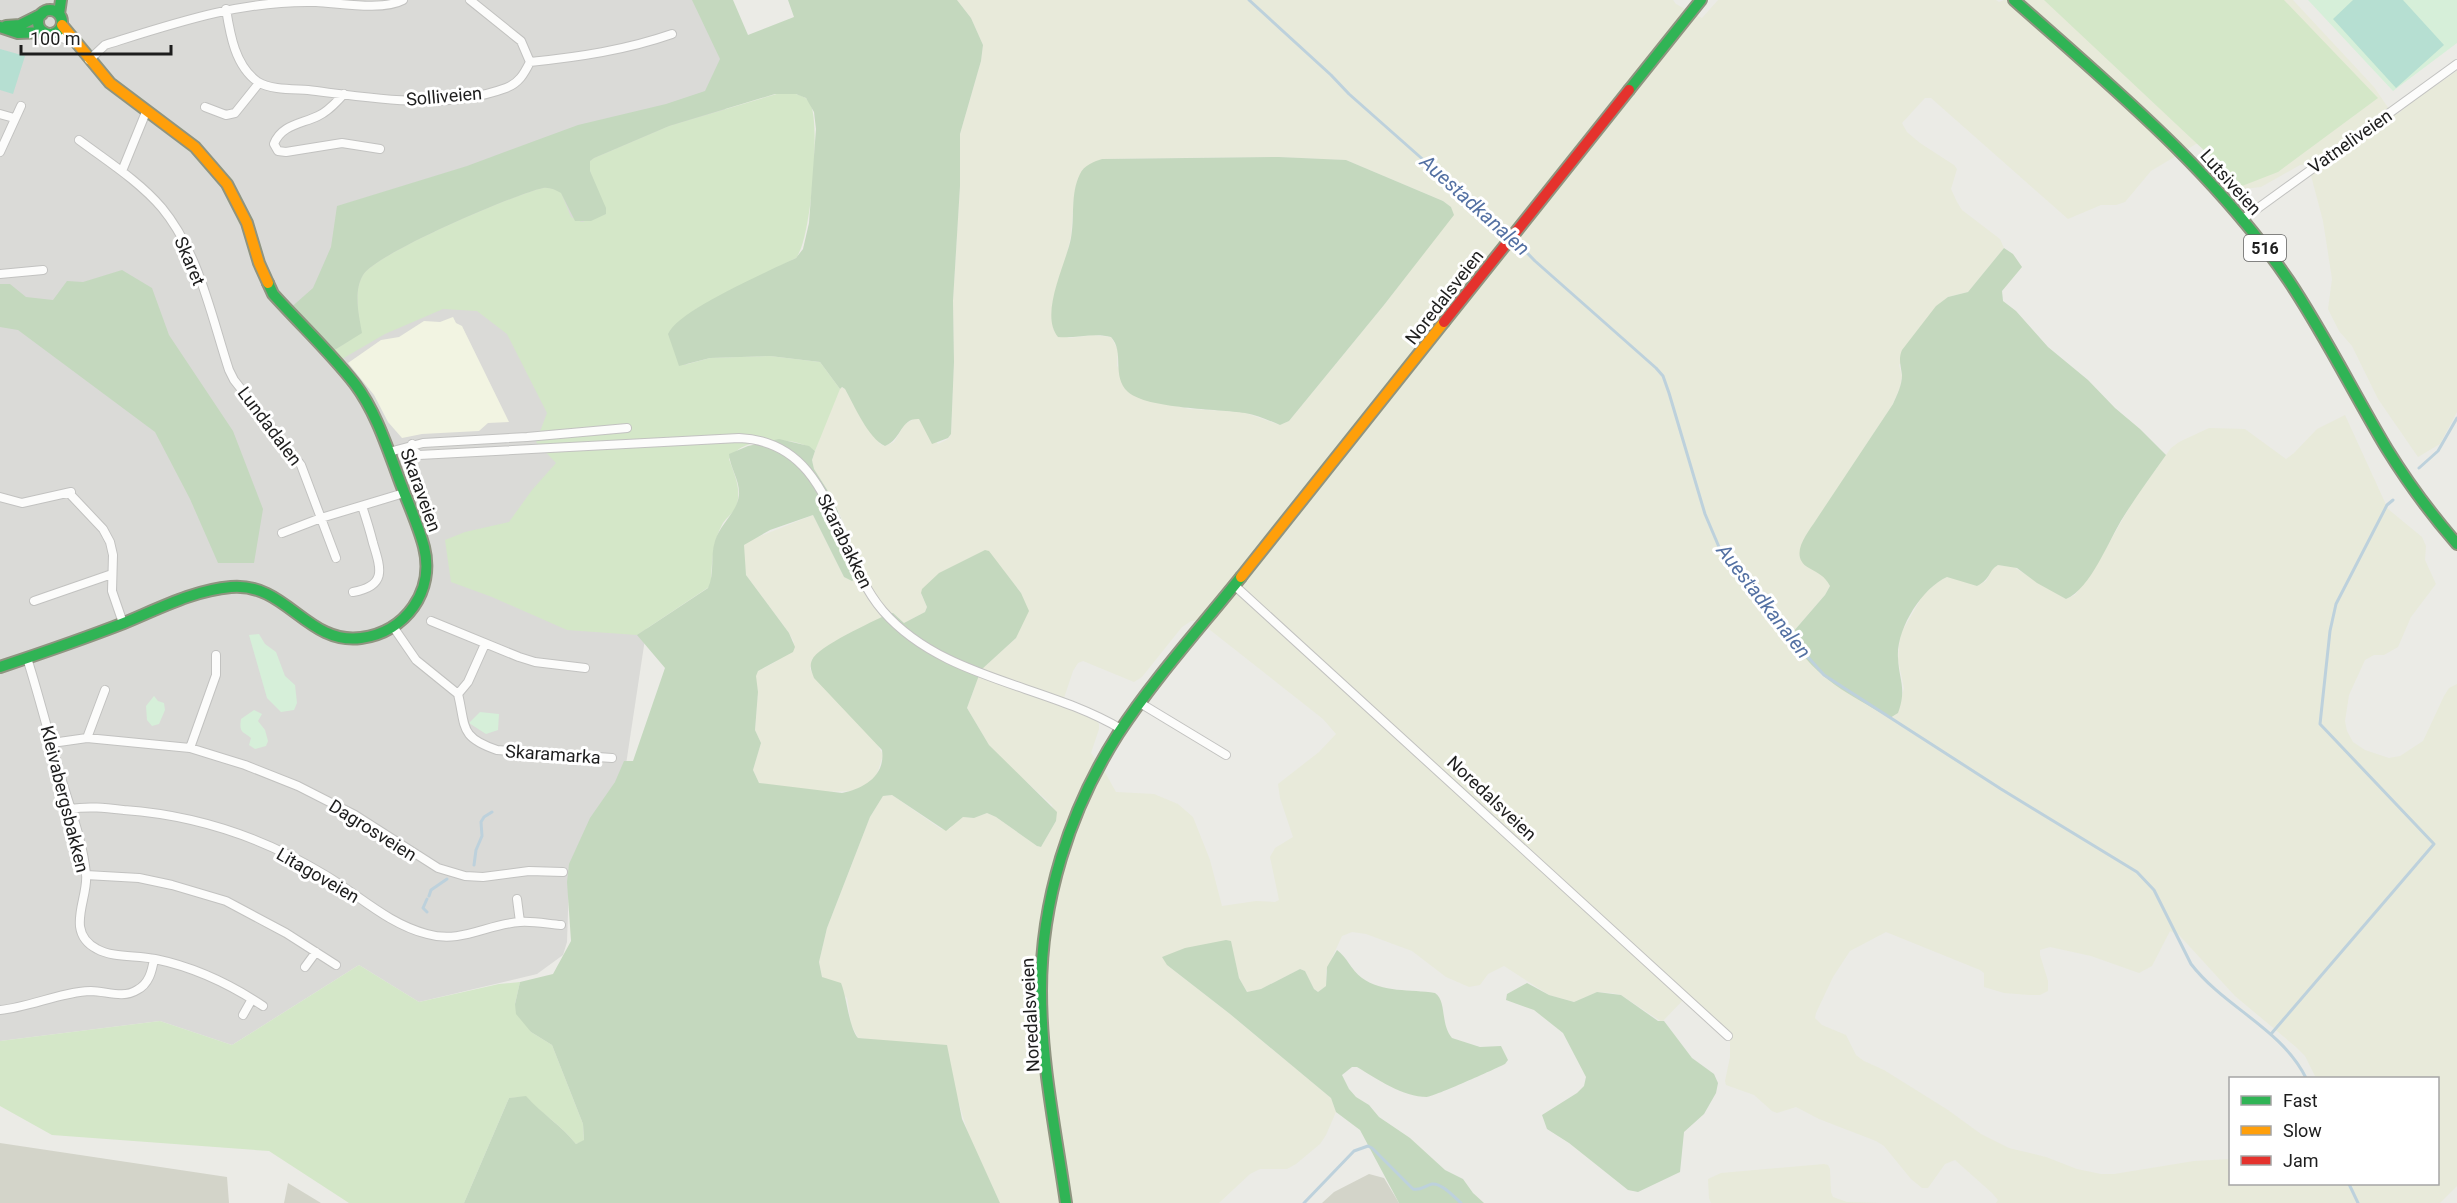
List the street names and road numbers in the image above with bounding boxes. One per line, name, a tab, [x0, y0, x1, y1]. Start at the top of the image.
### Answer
street label: Solliveien	[405, 82, 483, 110]
street label: Vatneliveien	[2304, 105, 2396, 177]
street label: Lutsiveien	[2196, 145, 2266, 219]
street label: Skaret	[170, 233, 210, 289]
road number: 516	[2244, 235, 2286, 261]
street label: Noredalsveien	[1401, 246, 1487, 348]
street label: Lundadalen	[234, 383, 306, 469]
street label: Skaraveien	[396, 446, 446, 534]
street label: Skarabakken	[813, 490, 877, 592]
street label: Kleivabergsbakken	[37, 723, 93, 875]
street label: Skaramarka	[505, 740, 601, 768]
street label: Noredalsveien	[1443, 751, 1541, 845]
street label: Dagrosveien	[325, 795, 421, 865]
street label: Litagoveien	[273, 843, 363, 907]
street label: Noredalsveien	[1017, 957, 1043, 1073]

